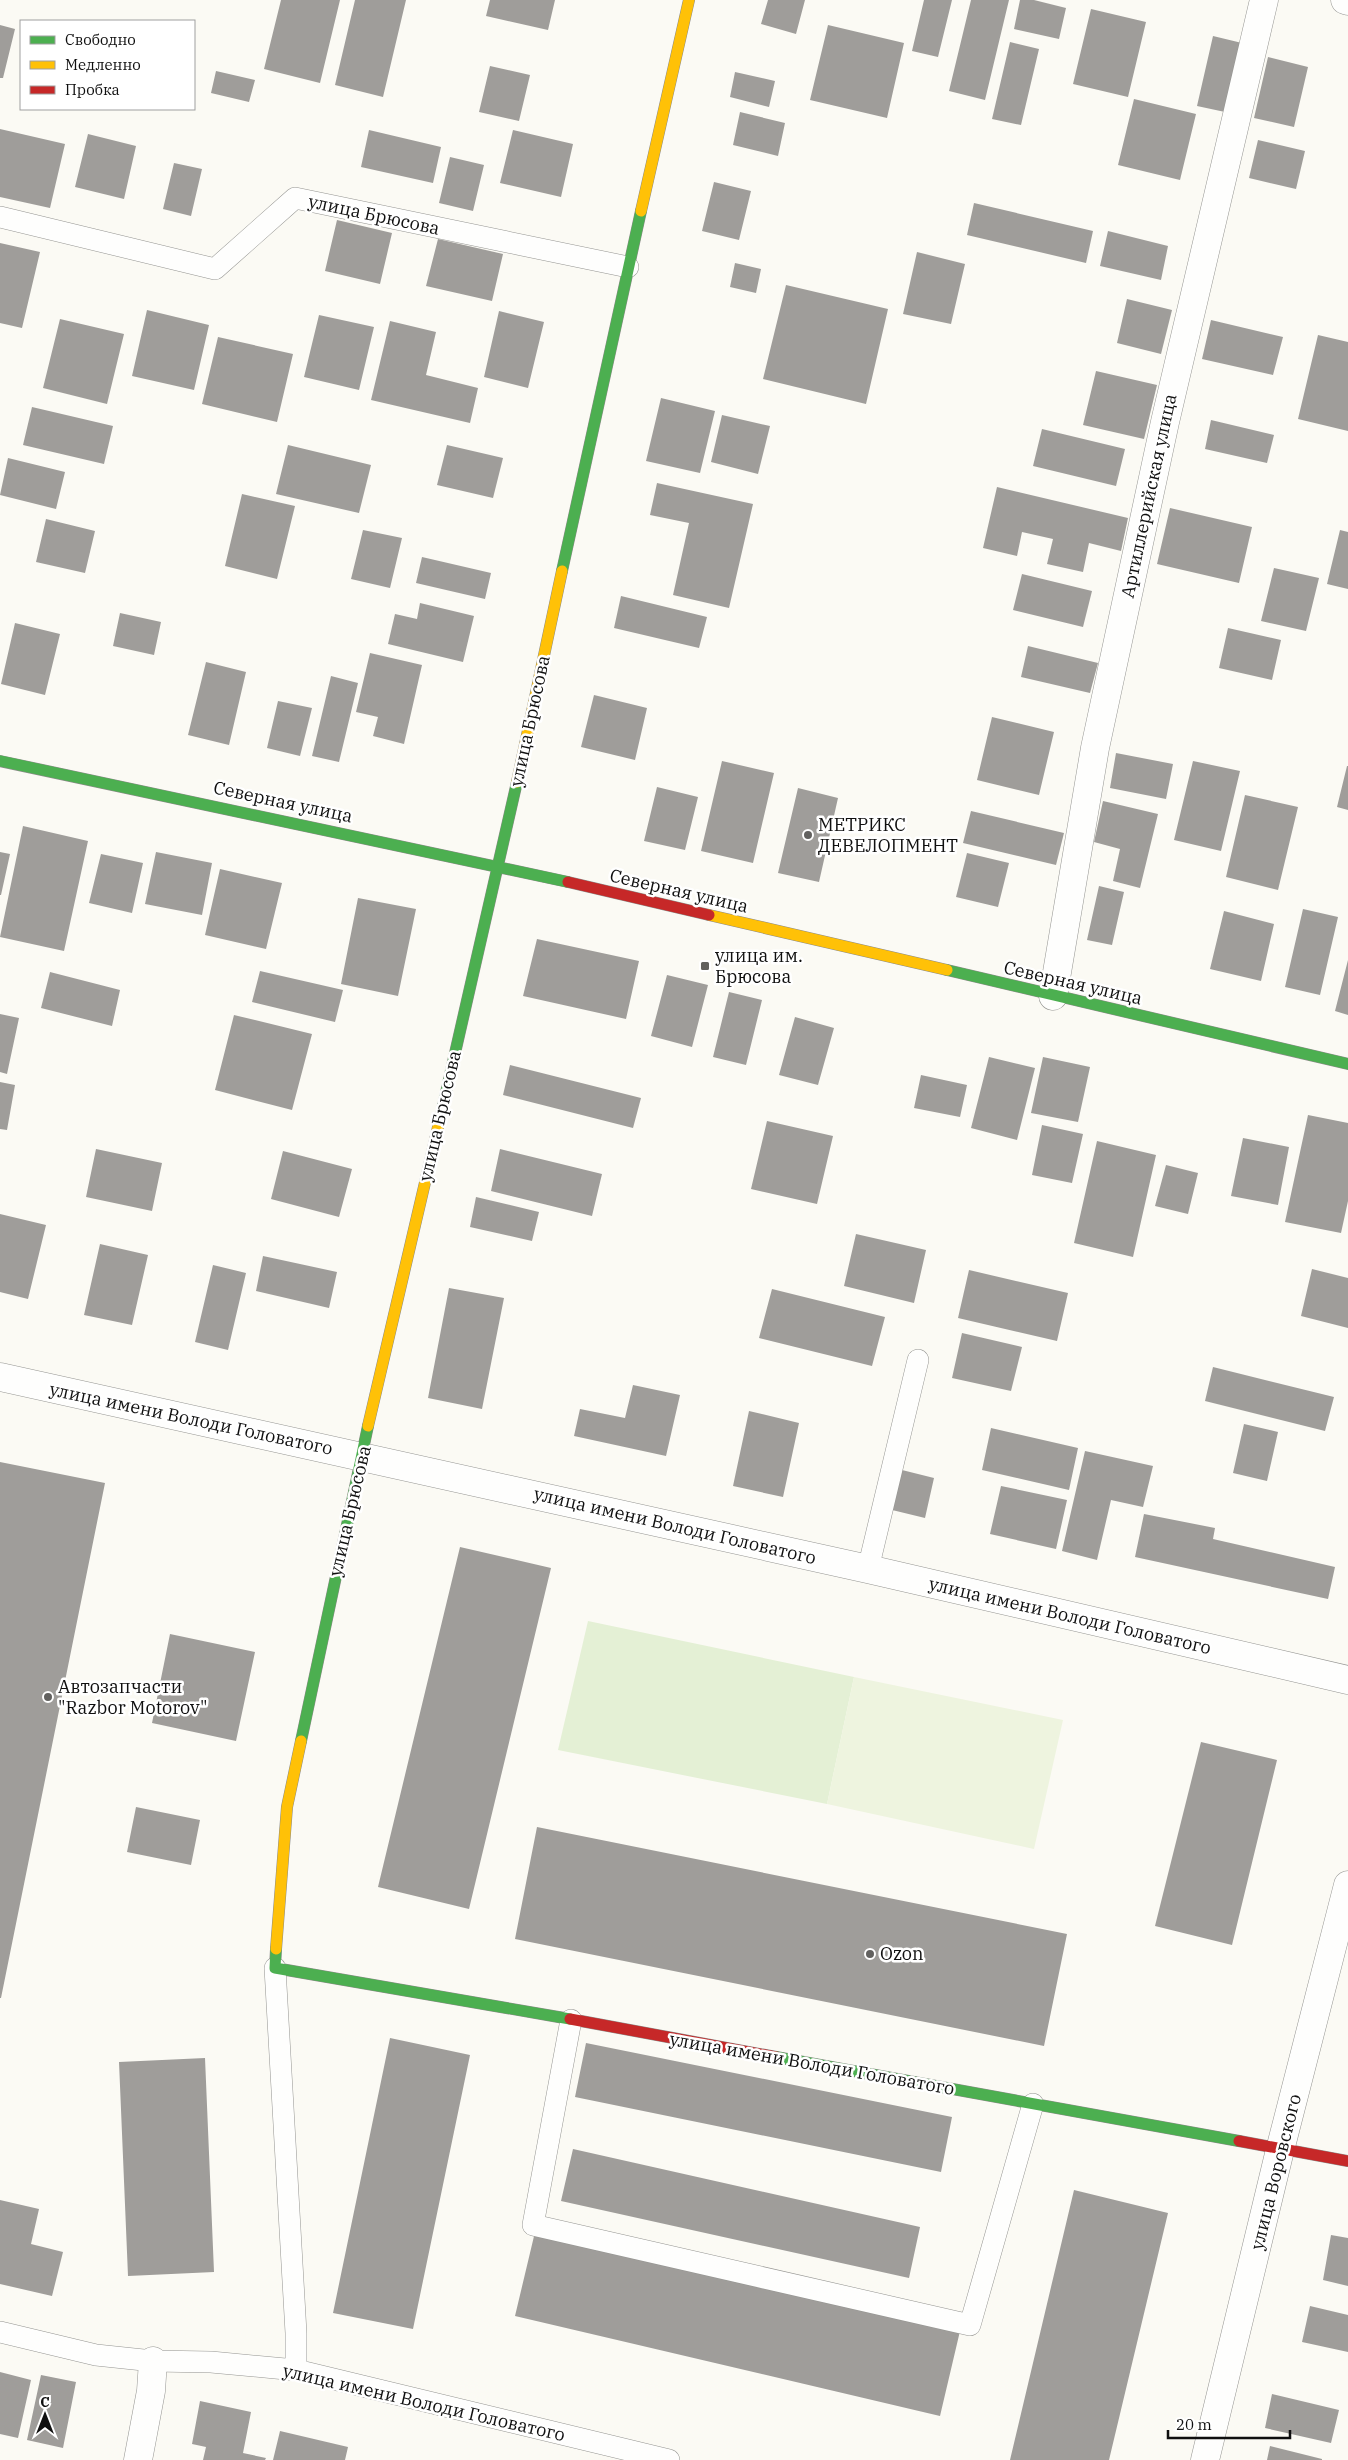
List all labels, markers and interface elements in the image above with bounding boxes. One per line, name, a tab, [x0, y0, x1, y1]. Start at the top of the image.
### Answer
legend	[20, 20, 195, 110]
text: Свободно	[65, 30, 136, 49]
text: Медленно	[65, 55, 141, 74]
text: Пробка	[65, 80, 120, 99]
street label: улица Брюсова	[306, 189, 442, 240]
street label: Артиллерийская улица	[1116, 392, 1181, 600]
street label: улица Брюсова	[504, 653, 555, 789]
street label: Северная улица	[211, 776, 355, 828]
place label: МЕТРИКС ДЕВЕЛОПМЕНТ	[818, 813, 958, 857]
marker: МЕТРИКС ДЕВЕЛОПМЕНТ	[802, 829, 814, 841]
street label: Северная улица	[608, 863, 751, 918]
place label: улица им. Брюсова	[715, 944, 803, 988]
street label: Северная улица	[1002, 955, 1145, 1010]
marker: улица им. Брюсова	[699, 960, 711, 972]
street label: улица Брюсова	[413, 1048, 466, 1184]
street label: улица имени Володи Головатого	[47, 1377, 335, 1460]
street label: улица Брюсова	[323, 1443, 376, 1579]
street label: улица имени Володи Головатого	[532, 1482, 818, 1569]
street label: улица имени Володи Головатого	[927, 1572, 1213, 1659]
place label: Автозапчасти "Razbor Motorov"	[58, 1675, 208, 1719]
marker: Автозапчасти "Razbor Motorov"	[42, 1691, 54, 1703]
place label: Ozon	[880, 1942, 924, 1965]
marker: Ozon	[864, 1948, 876, 1960]
street label: улица имени Володи Головатого	[668, 2027, 956, 2100]
street label: улица Воровского	[1245, 2092, 1306, 2252]
street label: улица имени Володи Головатого	[281, 2359, 567, 2446]
north arrow	[20, 2390, 70, 2440]
text: С	[40, 2393, 50, 2411]
scale bar	[1168, 2408, 1290, 2440]
text: 20 m	[1176, 2415, 1212, 2434]

